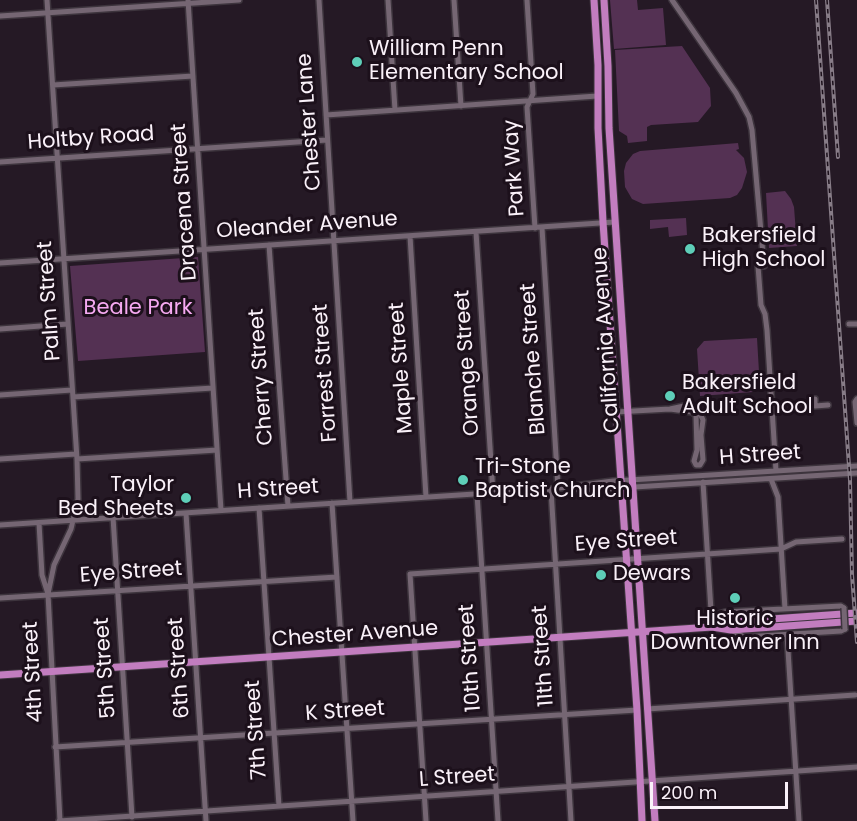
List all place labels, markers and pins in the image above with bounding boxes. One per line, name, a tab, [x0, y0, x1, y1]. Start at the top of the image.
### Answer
place label: William Penn Elementary School	[369, 37, 564, 87]
marker: William Penn Elementary School	[350, 55, 364, 69]
place label: Bakersfield High School	[702, 224, 826, 274]
marker: Bakersfield High School	[683, 242, 697, 256]
place label: Bakersfield Adult School	[682, 371, 813, 421]
marker: Bakersfield Adult School	[663, 389, 677, 403]
place label: Tri-Stone Baptist Church	[475, 455, 630, 505]
place label: Taylor Bed Sheets	[58, 473, 174, 523]
marker: Tri-Stone Baptist Church	[456, 473, 470, 487]
marker: Taylor Bed Sheets	[179, 491, 193, 505]
place label: Dewars	[613, 562, 691, 588]
marker: Dewars	[594, 568, 608, 582]
marker: Historic Downtowner Inn	[728, 591, 742, 605]
place label: Historic Downtowner Inn	[650, 607, 820, 657]

